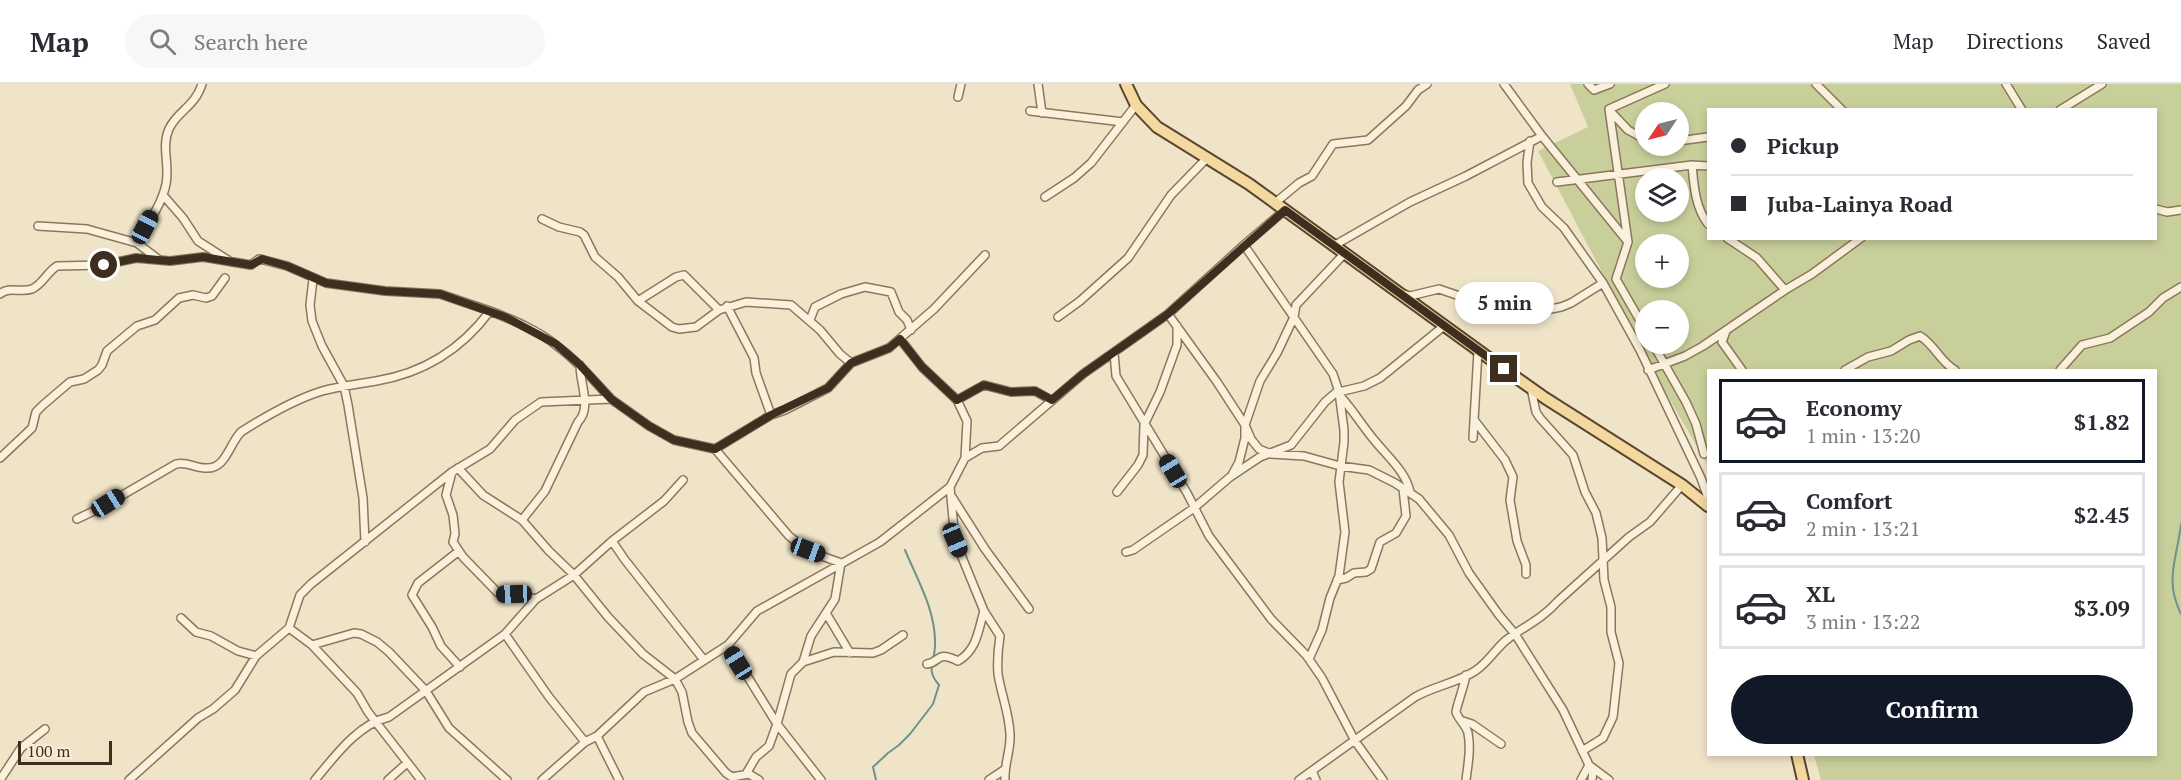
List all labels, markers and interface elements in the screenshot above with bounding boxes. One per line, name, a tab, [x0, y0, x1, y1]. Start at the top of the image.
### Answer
search box	[125, 14, 545, 68]
text: Map	[30, 23, 89, 60]
icon: search	[146, 25, 179, 58]
text: Search here	[194, 27, 308, 56]
text: Map	[1893, 27, 1934, 55]
text: Directions	[1967, 27, 2064, 55]
text: Saved	[2097, 27, 2151, 55]
north arrow	[1635, 102, 1689, 156]
map controls	[1635, 102, 1689, 354]
text: Pickup	[1767, 131, 1839, 160]
button: layers	[1635, 168, 1689, 222]
text: Juba-Lainya Road	[1767, 189, 1953, 218]
car	[129, 207, 161, 247]
button: +	[1635, 234, 1689, 288]
route start	[90, 251, 117, 278]
callout: 5 min	[1454, 282, 1553, 324]
text: 5 min	[1477, 289, 1532, 316]
button: −	[1635, 300, 1689, 354]
route end	[1490, 355, 1517, 382]
text: Economy	[1806, 393, 1902, 422]
icon: car	[1734, 394, 1788, 448]
text: $1.82	[2074, 407, 2130, 436]
text: 1 min · 13:20	[1806, 422, 1920, 449]
car	[1156, 451, 1190, 491]
car	[88, 486, 128, 520]
text: Comfort	[1806, 486, 1892, 515]
icon: car	[1734, 487, 1788, 541]
text: $2.45	[2074, 500, 2130, 529]
text: 2 min · 13:21	[1806, 515, 1920, 542]
car	[940, 520, 970, 560]
car	[788, 535, 828, 565]
text: XL	[1806, 579, 1835, 608]
icon: car	[1734, 580, 1788, 634]
car	[496, 584, 532, 604]
text: $3.09	[2074, 593, 2130, 622]
text: 3 min · 13:22	[1806, 608, 1920, 635]
car	[721, 643, 755, 683]
button: Confirm	[1731, 675, 2133, 744]
scale bar	[18, 738, 112, 766]
text: 100 m	[27, 740, 70, 762]

